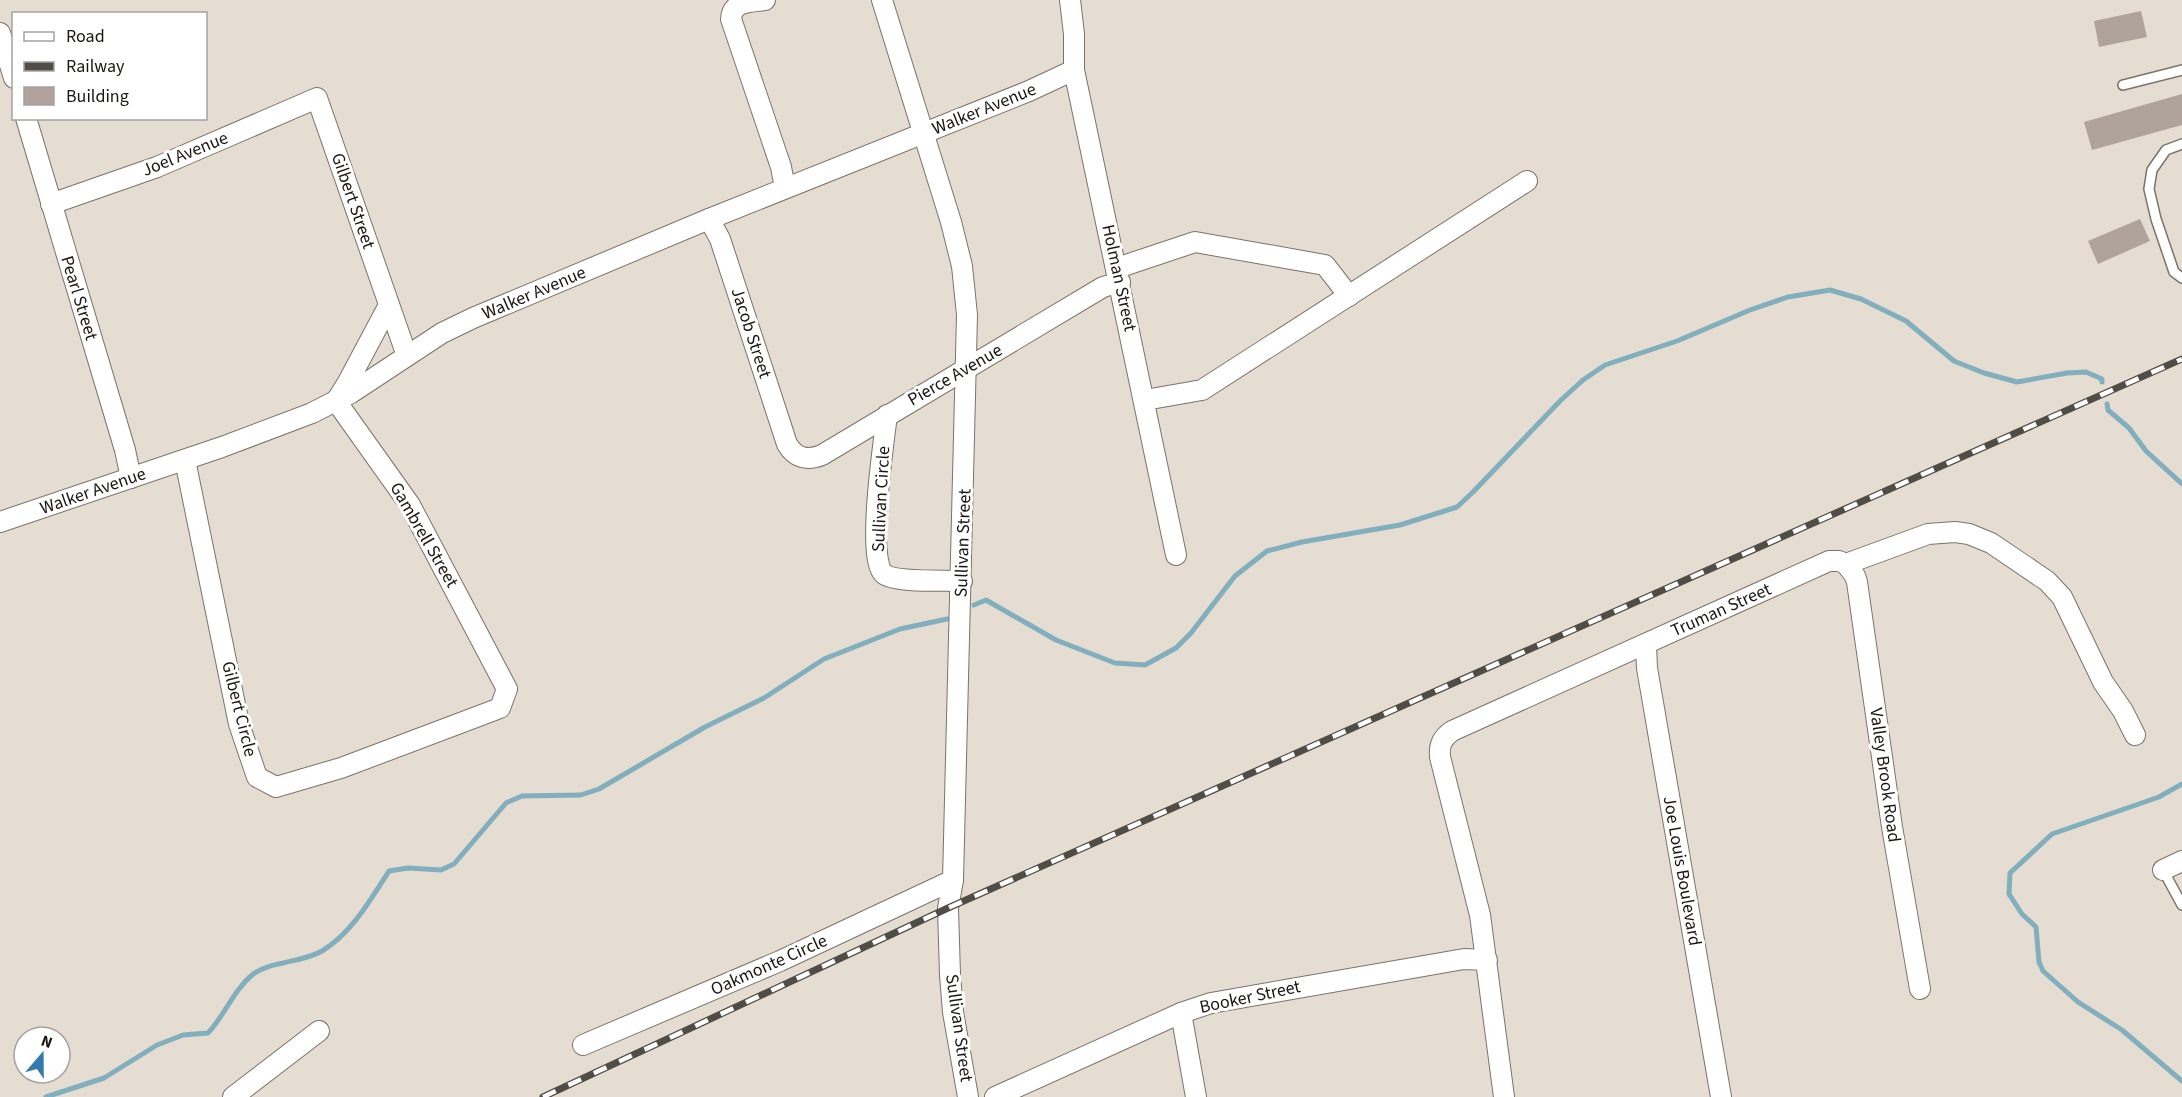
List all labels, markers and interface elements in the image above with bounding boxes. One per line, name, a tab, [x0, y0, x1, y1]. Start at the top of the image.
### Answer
legend	[12, 12, 207, 120]
text: Road	[66, 24, 105, 49]
text: Railway	[66, 54, 125, 79]
street label: Walker Avenue	[928, 77, 1040, 141]
text: Building	[66, 84, 129, 109]
street label: Joel Avenue	[138, 125, 232, 183]
street label: Gilbert Street	[325, 150, 381, 252]
street label: Holman Street	[1095, 222, 1143, 334]
street label: Pearl Street	[54, 253, 104, 343]
street label: Walker Avenue	[478, 260, 590, 326]
street label: Jacob Street	[725, 284, 777, 382]
street label: Pierce Avenue	[903, 338, 1007, 412]
street label: Sullivan Circle	[866, 445, 896, 553]
street label: Walker Avenue	[37, 461, 149, 521]
street label: Gambrell Street	[384, 478, 464, 592]
street label: Sullivan Street	[949, 488, 977, 598]
street label: Truman Street	[1667, 577, 1775, 643]
street label: Gilbert Circle	[215, 659, 263, 759]
street label: Valley Brook Road	[1863, 706, 1907, 844]
street label: Joe Louis Boulevard	[1657, 794, 1707, 948]
street label: Oakmonte Circle	[707, 928, 831, 1002]
street label: Sullivan Street	[939, 972, 979, 1084]
street label: Booker Street	[1197, 974, 1303, 1020]
north arrow	[12, 1025, 72, 1085]
text: N	[38, 1030, 56, 1054]

